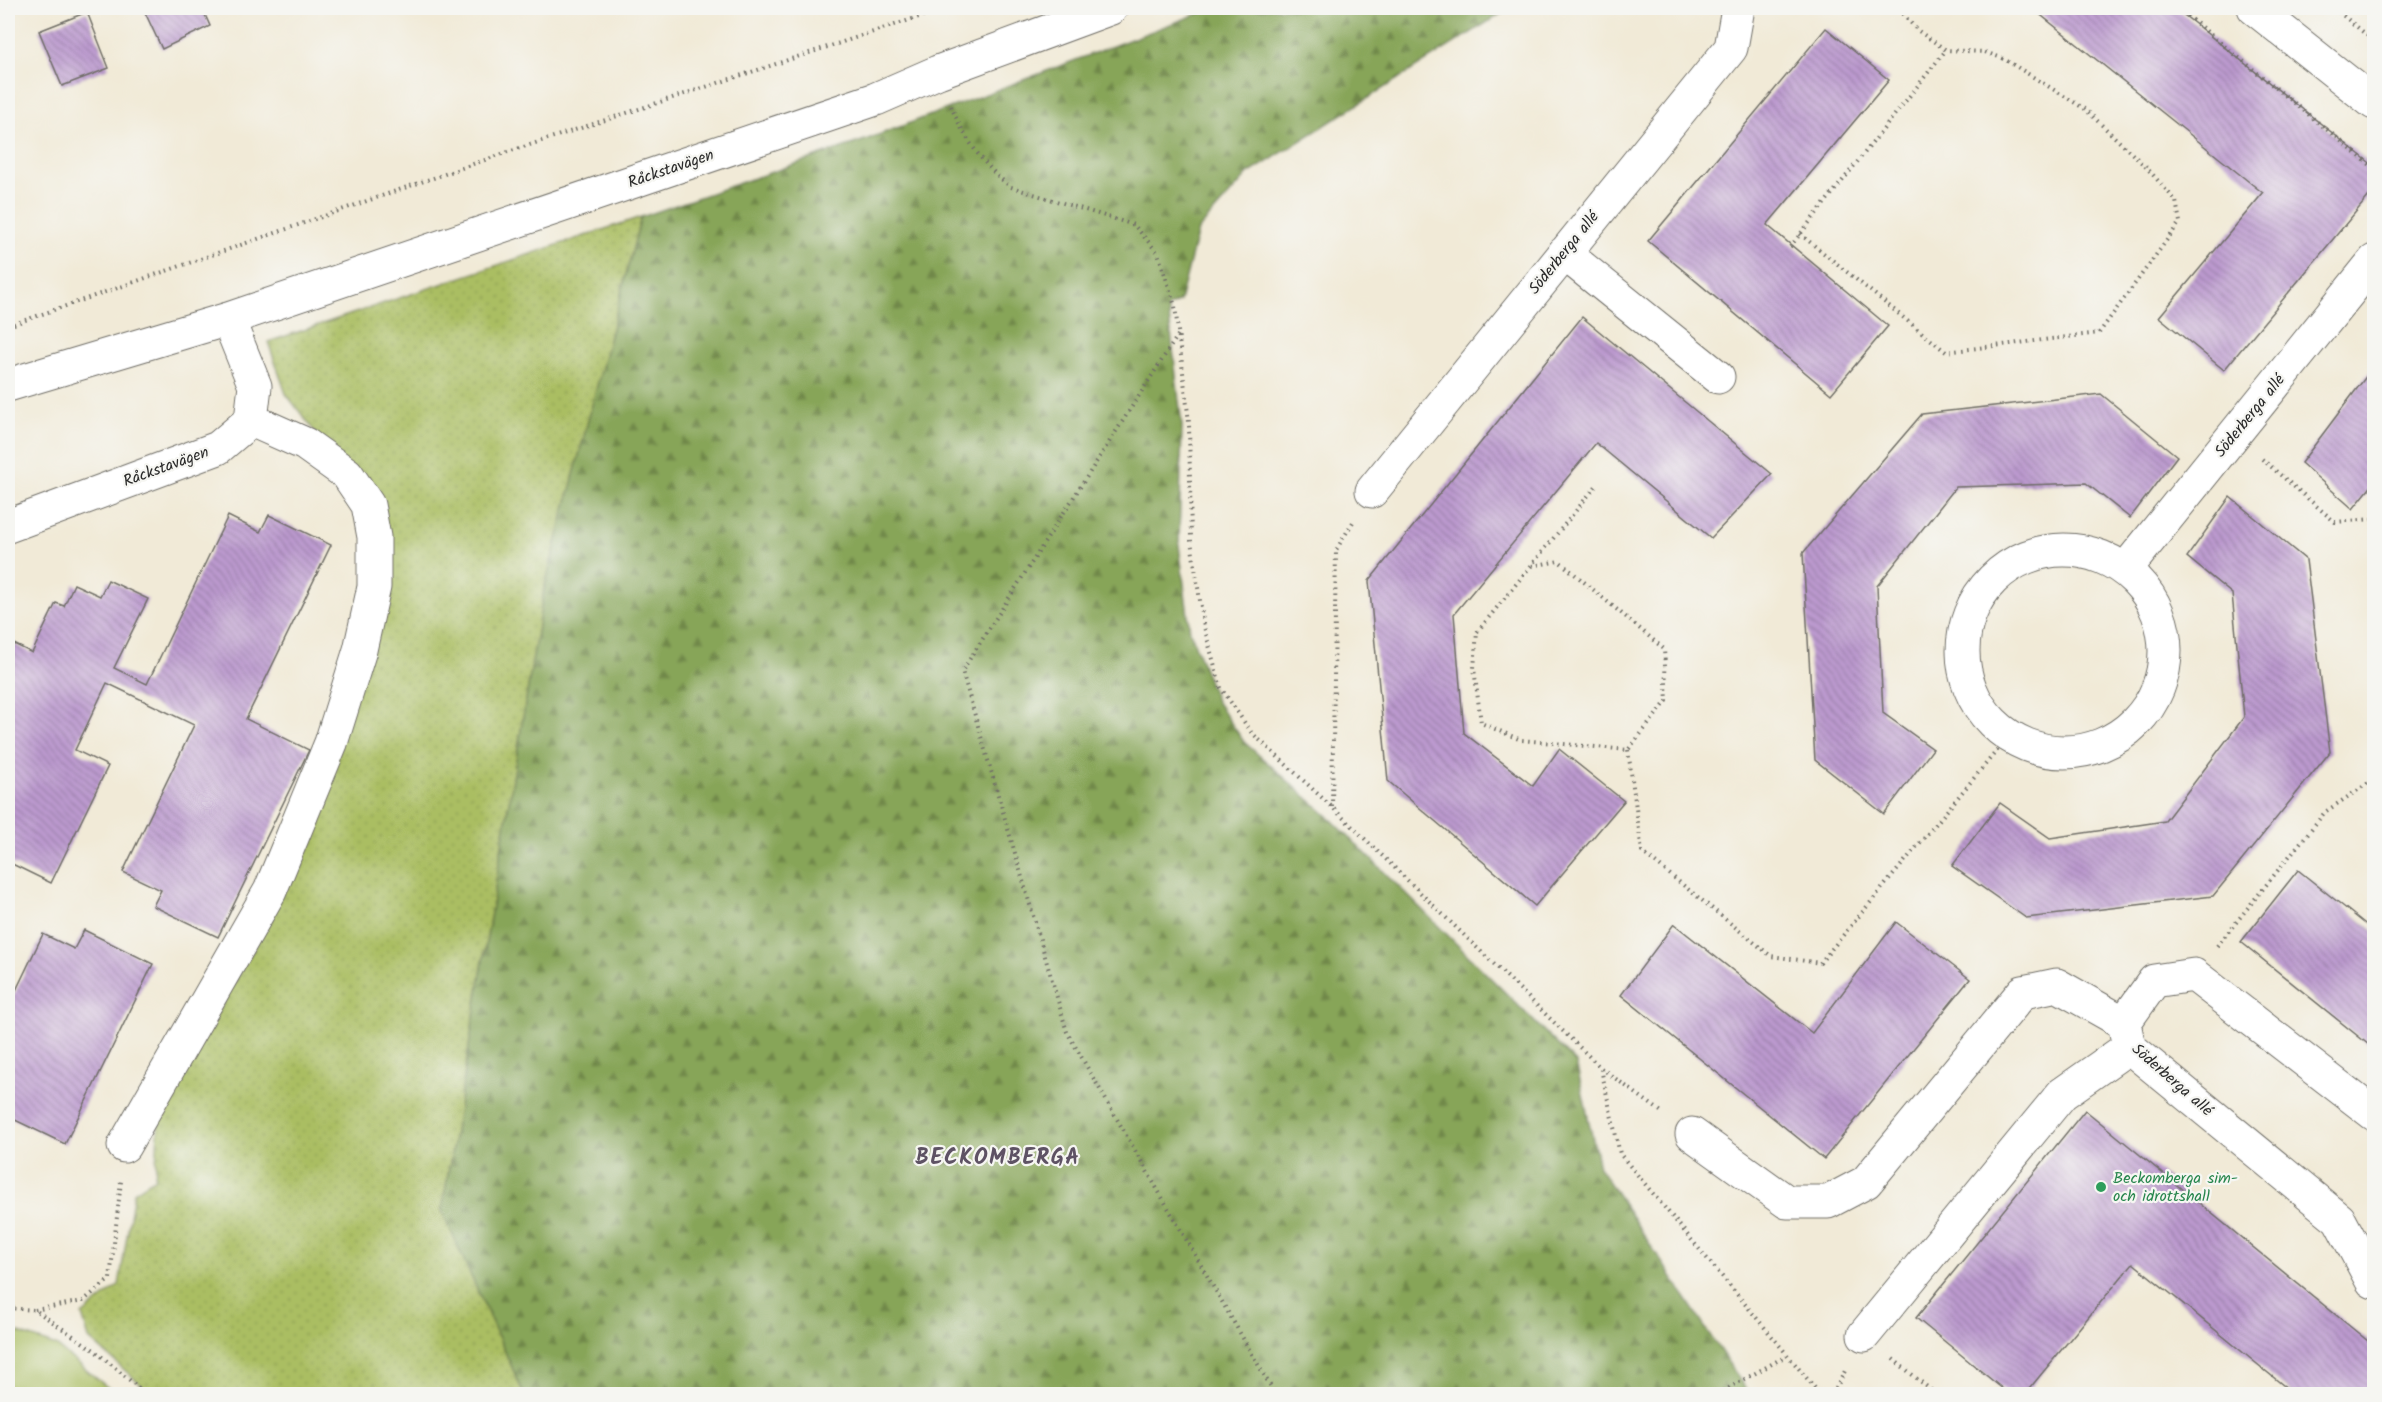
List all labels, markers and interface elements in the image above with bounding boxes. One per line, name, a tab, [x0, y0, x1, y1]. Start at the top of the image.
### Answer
street label: Råckstavägen	[625, 143, 717, 195]
street label: Söderberga allé	[1523, 205, 1606, 300]
street label: Söderberga allé	[2209, 368, 2292, 463]
street label: Råckstavägen	[120, 440, 212, 494]
street label: Söderberga allé	[2126, 1037, 2219, 1123]
district label: BECKOMBERGA	[915, 1141, 1081, 1176]
place label: Beckomberga sim- och idrottshall	[2113, 1166, 2238, 1209]
marker: Beckomberga sim- och idrottshall	[2094, 1180, 2108, 1194]

